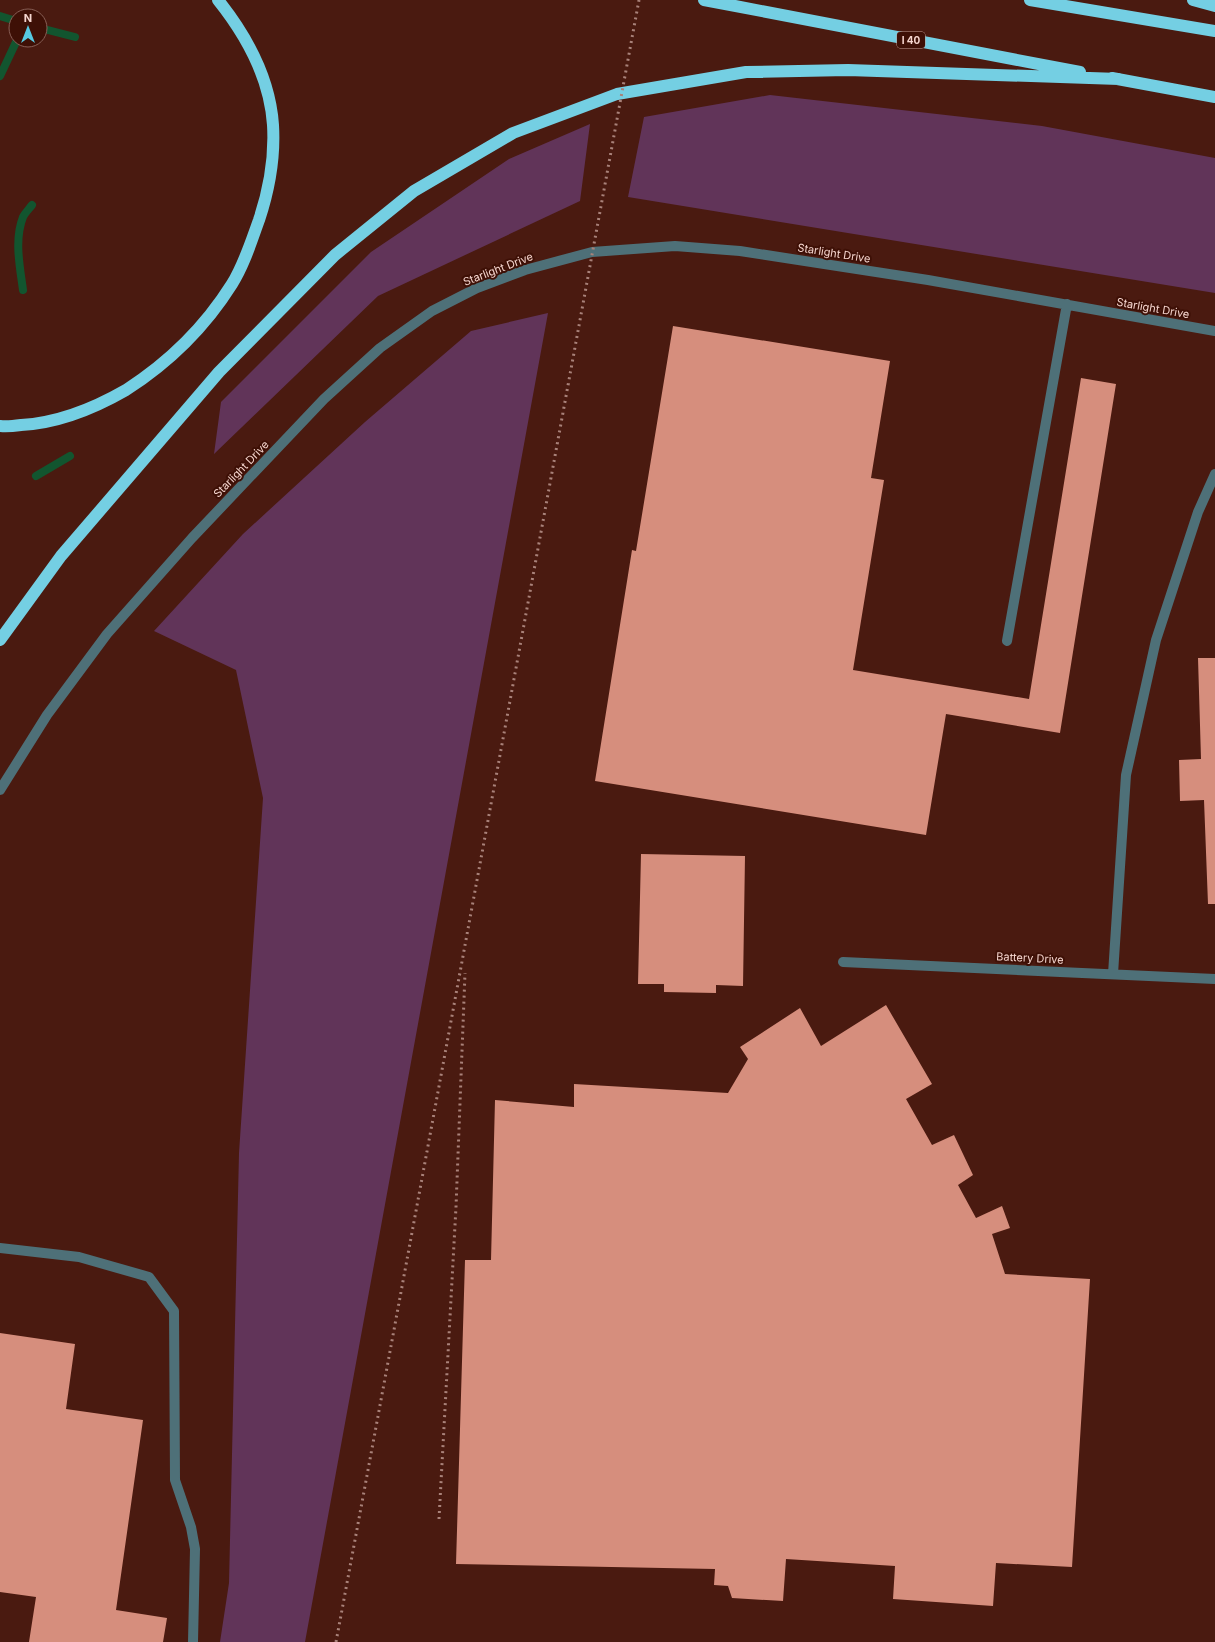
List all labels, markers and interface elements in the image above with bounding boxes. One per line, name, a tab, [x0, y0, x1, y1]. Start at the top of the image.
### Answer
north arrow	[8, 8, 48, 48]
text: N	[24, 11, 32, 25]
road number: I 40	[897, 32, 925, 48]
street label: Starlight Drive	[796, 240, 872, 266]
street label: Starlight Drive	[461, 249, 535, 289]
street label: Starlight Drive	[1115, 295, 1191, 321]
street label: Starlight Drive	[210, 438, 272, 500]
street label: Battery Drive	[996, 949, 1064, 967]

